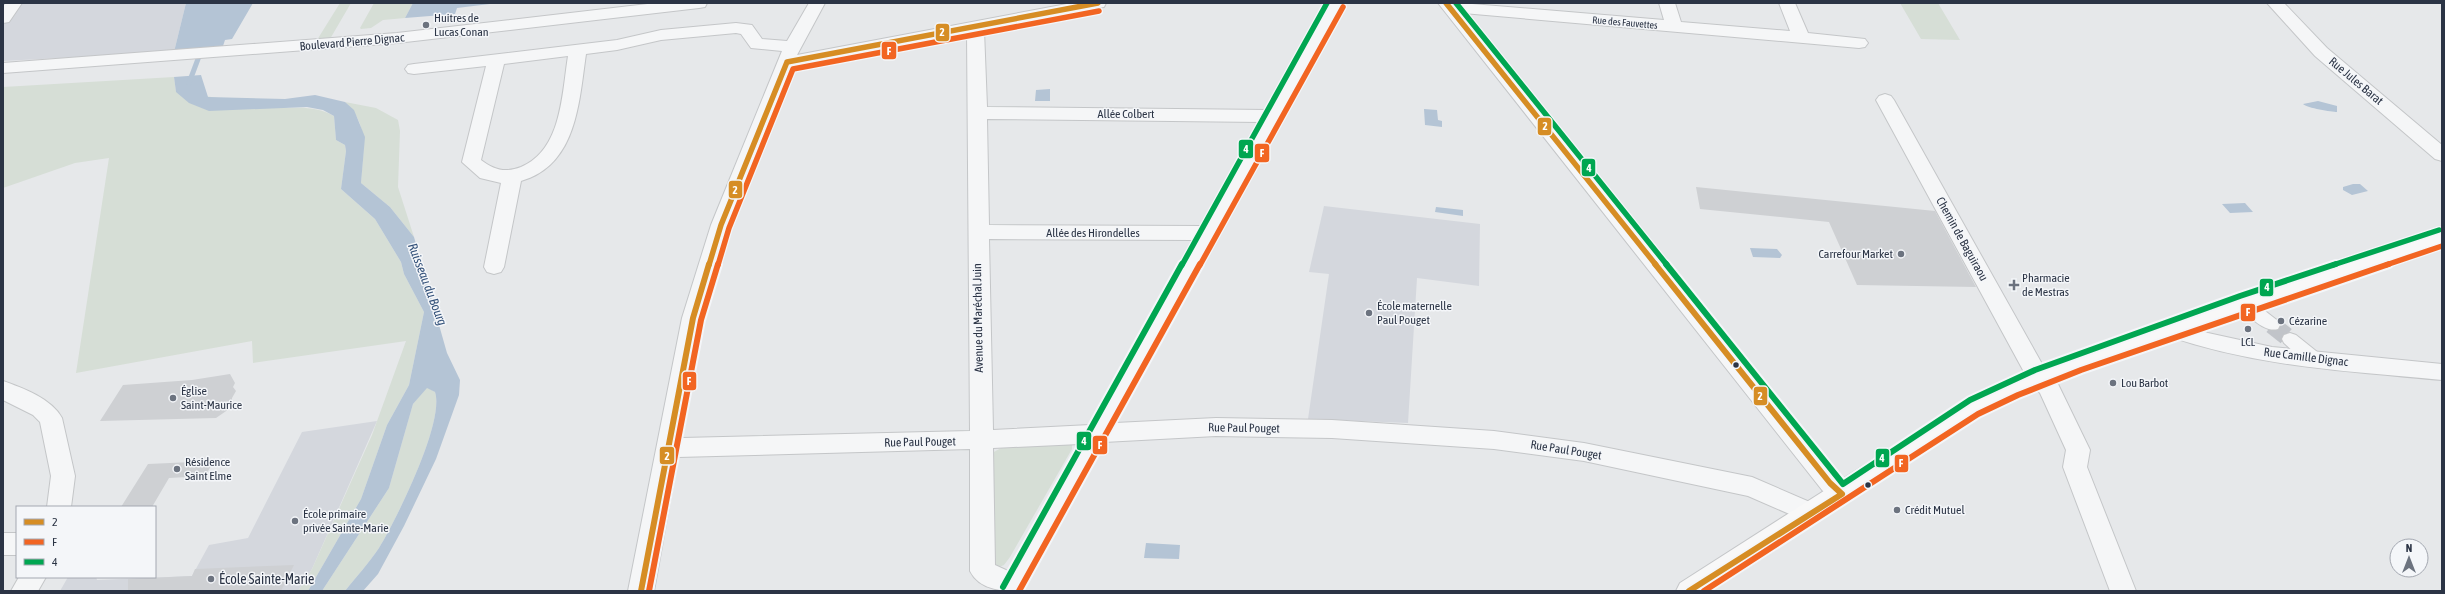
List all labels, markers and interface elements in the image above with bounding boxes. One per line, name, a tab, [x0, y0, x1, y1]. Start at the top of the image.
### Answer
place label: Huitres de Lucas Conan	[434, 11, 489, 39]
street label: Rue des Fauvettes	[1592, 14, 1659, 31]
marker: Huitres de Lucas Conan	[421, 20, 431, 30]
line badge: 2	[935, 23, 950, 42]
text: 2	[939, 26, 945, 38]
street label: Boulevard Pierre Dignac	[299, 30, 406, 54]
line badge: F	[881, 41, 897, 60]
text: F	[887, 45, 892, 57]
street label: Rue Jules Barat	[2326, 54, 2386, 108]
street label: Allée Colbert	[1098, 107, 1155, 121]
line badge: 2	[1537, 117, 1552, 136]
text: 2	[1542, 120, 1548, 132]
line badge: 4	[1238, 139, 1254, 159]
text: 4	[1242, 143, 1249, 155]
line badge: F	[1254, 143, 1270, 163]
text: F	[1260, 147, 1265, 159]
line badge: 4	[1581, 158, 1596, 177]
text: 4	[1585, 162, 1592, 174]
line badge: 2	[728, 180, 743, 199]
text: 2	[732, 184, 738, 196]
street label: Chemin de Baguiraou	[1933, 195, 1991, 284]
street label: Allée des Hirondelles	[1046, 226, 1140, 240]
water label: Ruisseau du Bourg	[405, 241, 450, 327]
place label: Carrefour Market	[1818, 247, 1894, 261]
marker: Carrefour Market	[1896, 249, 1906, 259]
street label: Avenue du Maréchal Juin	[970, 263, 986, 373]
place label: Pharmacie de Mestras	[2022, 271, 2070, 299]
line badge: 4	[2259, 278, 2274, 297]
marker: Pharmacie de Mestras	[2009, 280, 2019, 290]
text: 4	[2263, 281, 2270, 293]
place label: École maternelle Paul Pouget	[1377, 299, 1452, 327]
line badge: F	[2240, 303, 2256, 322]
text: F	[2246, 306, 2251, 318]
marker: École maternelle Paul Pouget	[1364, 308, 1374, 318]
place label: Cézarine	[2289, 314, 2327, 328]
marker: Cézarine	[2276, 316, 2286, 326]
marker: LCL	[2243, 324, 2253, 334]
place label: LCL	[2241, 335, 2256, 349]
street label: Rue Camille Dignac	[2263, 345, 2350, 369]
unlabelled marker	[1731, 360, 1741, 370]
line badge: F	[682, 371, 697, 391]
text: F	[687, 375, 692, 387]
place label: Lou Barbot	[2121, 376, 2169, 390]
marker: Lou Barbot	[2108, 378, 2118, 388]
place label: Église Saint-Maurice	[181, 384, 242, 412]
line badge: 2	[1753, 386, 1768, 406]
text: 2	[1757, 390, 1763, 402]
marker: Église Saint-Maurice	[168, 393, 178, 403]
street label: Rue Paul Pouget	[1208, 420, 1281, 436]
line badge: 4	[1076, 431, 1092, 451]
street label: Rue Paul Pouget	[884, 434, 957, 450]
text: 4	[1080, 435, 1087, 447]
line badge: F	[1092, 435, 1108, 455]
street label: Rue Paul Pouget	[1529, 437, 1603, 463]
text: F	[1098, 439, 1103, 451]
line badge: 2	[659, 446, 675, 465]
line badge: 4	[1875, 448, 1890, 468]
text: 2	[664, 450, 670, 462]
text: 4	[1878, 452, 1885, 464]
line badge: F	[1894, 454, 1909, 473]
place label: Résidence Saint Elme	[185, 455, 232, 483]
text: F	[1899, 457, 1904, 469]
marker: Résidence Saint Elme	[172, 464, 182, 474]
unlabelled marker	[1863, 480, 1873, 490]
place label: Crédit Mutuel	[1905, 503, 1965, 517]
marker: Crédit Mutuel	[1892, 505, 1902, 515]
legend	[16, 506, 156, 578]
place label: École primaire privée Sainte-Marie	[303, 507, 389, 535]
text: 2	[52, 515, 58, 529]
marker: École primaire privée Sainte-Marie	[290, 516, 300, 526]
text: F	[52, 535, 57, 549]
north arrow	[2389, 538, 2429, 578]
text: N	[2406, 542, 2412, 554]
text: 4	[52, 555, 58, 569]
place label: École Sainte-Marie	[219, 571, 314, 587]
marker: École Sainte-Marie	[206, 574, 216, 584]

